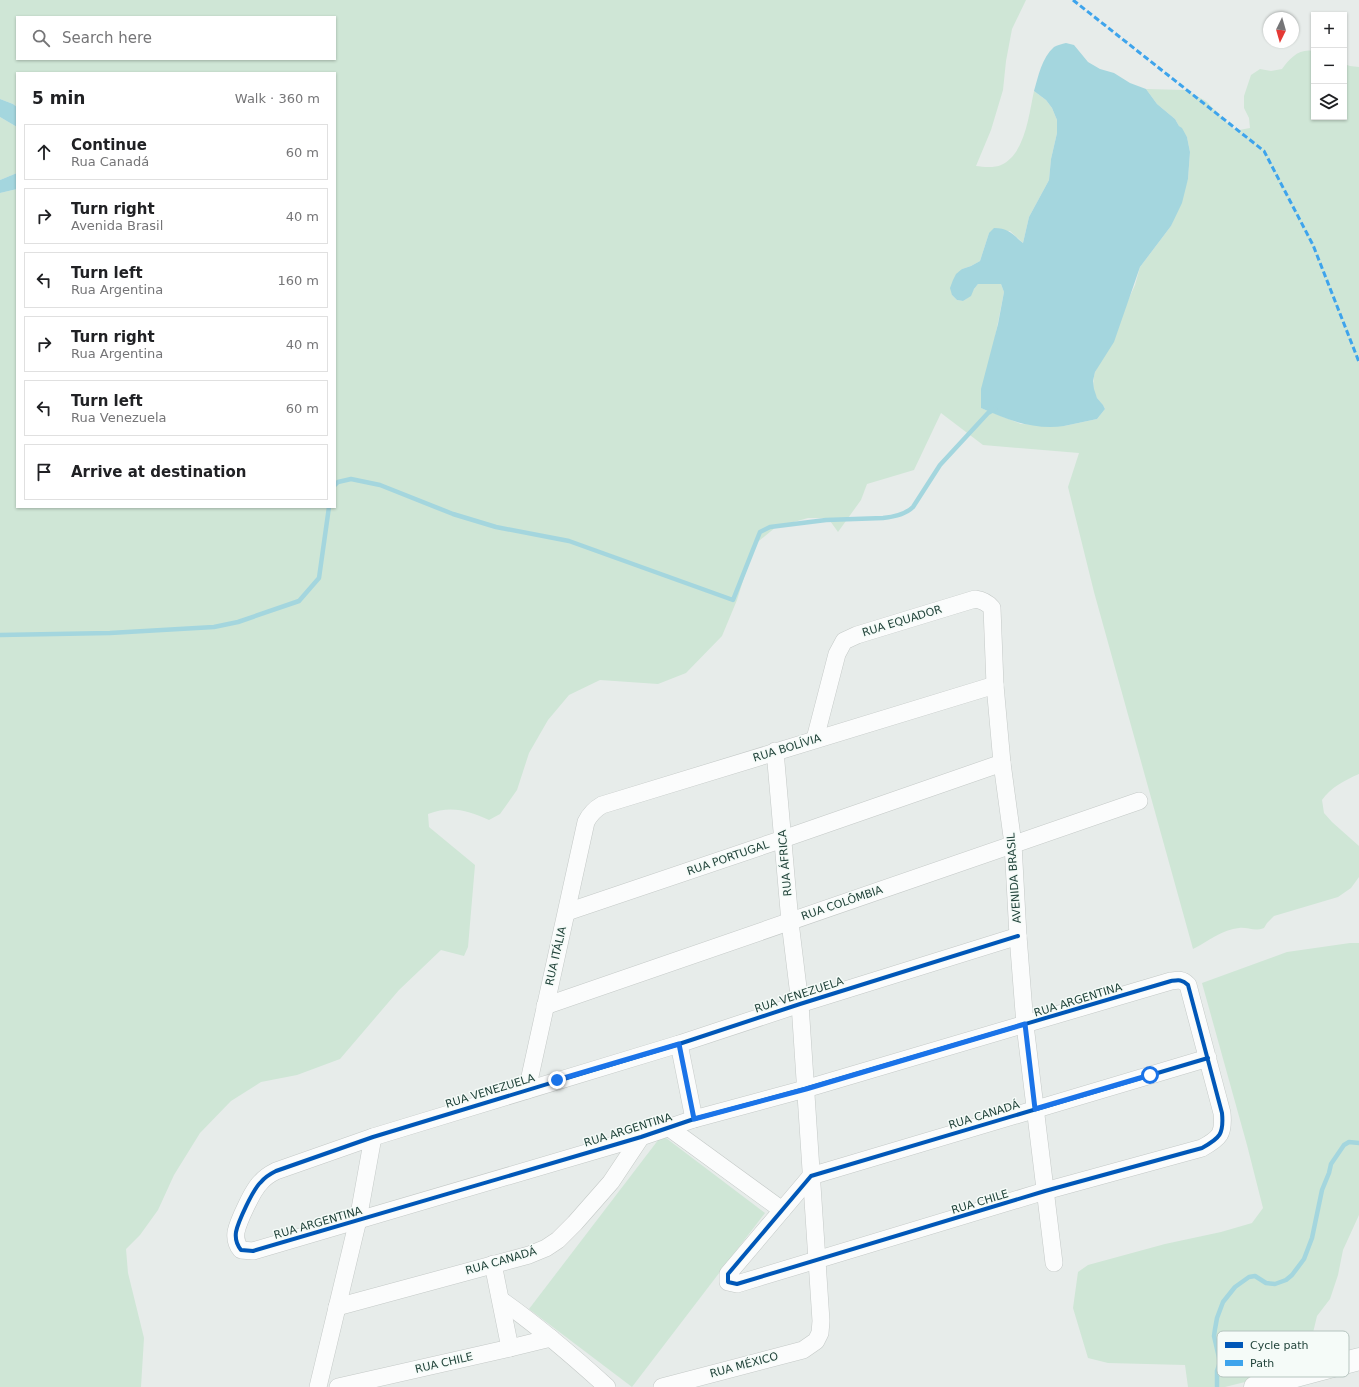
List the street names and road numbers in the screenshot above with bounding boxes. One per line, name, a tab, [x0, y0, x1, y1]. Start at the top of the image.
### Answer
street label: RUA EQUADOR	[861, 603, 944, 639]
street label: RUA BOLÍVIA	[751, 731, 823, 765]
street label: RUA ÁFRICA	[776, 829, 794, 897]
street label: AVENIDA BRASIL	[1004, 831, 1024, 924]
street label: RUA PORTUGAL	[685, 838, 771, 878]
street label: RUA COLÔMBIA	[800, 883, 885, 923]
street label: RUA ITÁLIA	[543, 925, 569, 987]
street label: RUA VENEZUELA	[753, 974, 846, 1016]
street label: RUA ARGENTINA	[1032, 980, 1124, 1020]
street label: RUA VENEZUELA	[444, 1071, 537, 1111]
street label: RUA CANADÁ	[947, 1098, 1021, 1132]
street label: RUA ARGENTINA	[582, 1110, 674, 1150]
street label: RUA CHILE	[950, 1187, 1010, 1217]
street label: RUA ARGENTINA	[272, 1204, 364, 1242]
street label: RUA CANADÁ	[464, 1244, 539, 1277]
street label: RUA CHILE	[414, 1350, 474, 1376]
street label: RUA MÉXICO	[708, 1350, 780, 1380]

